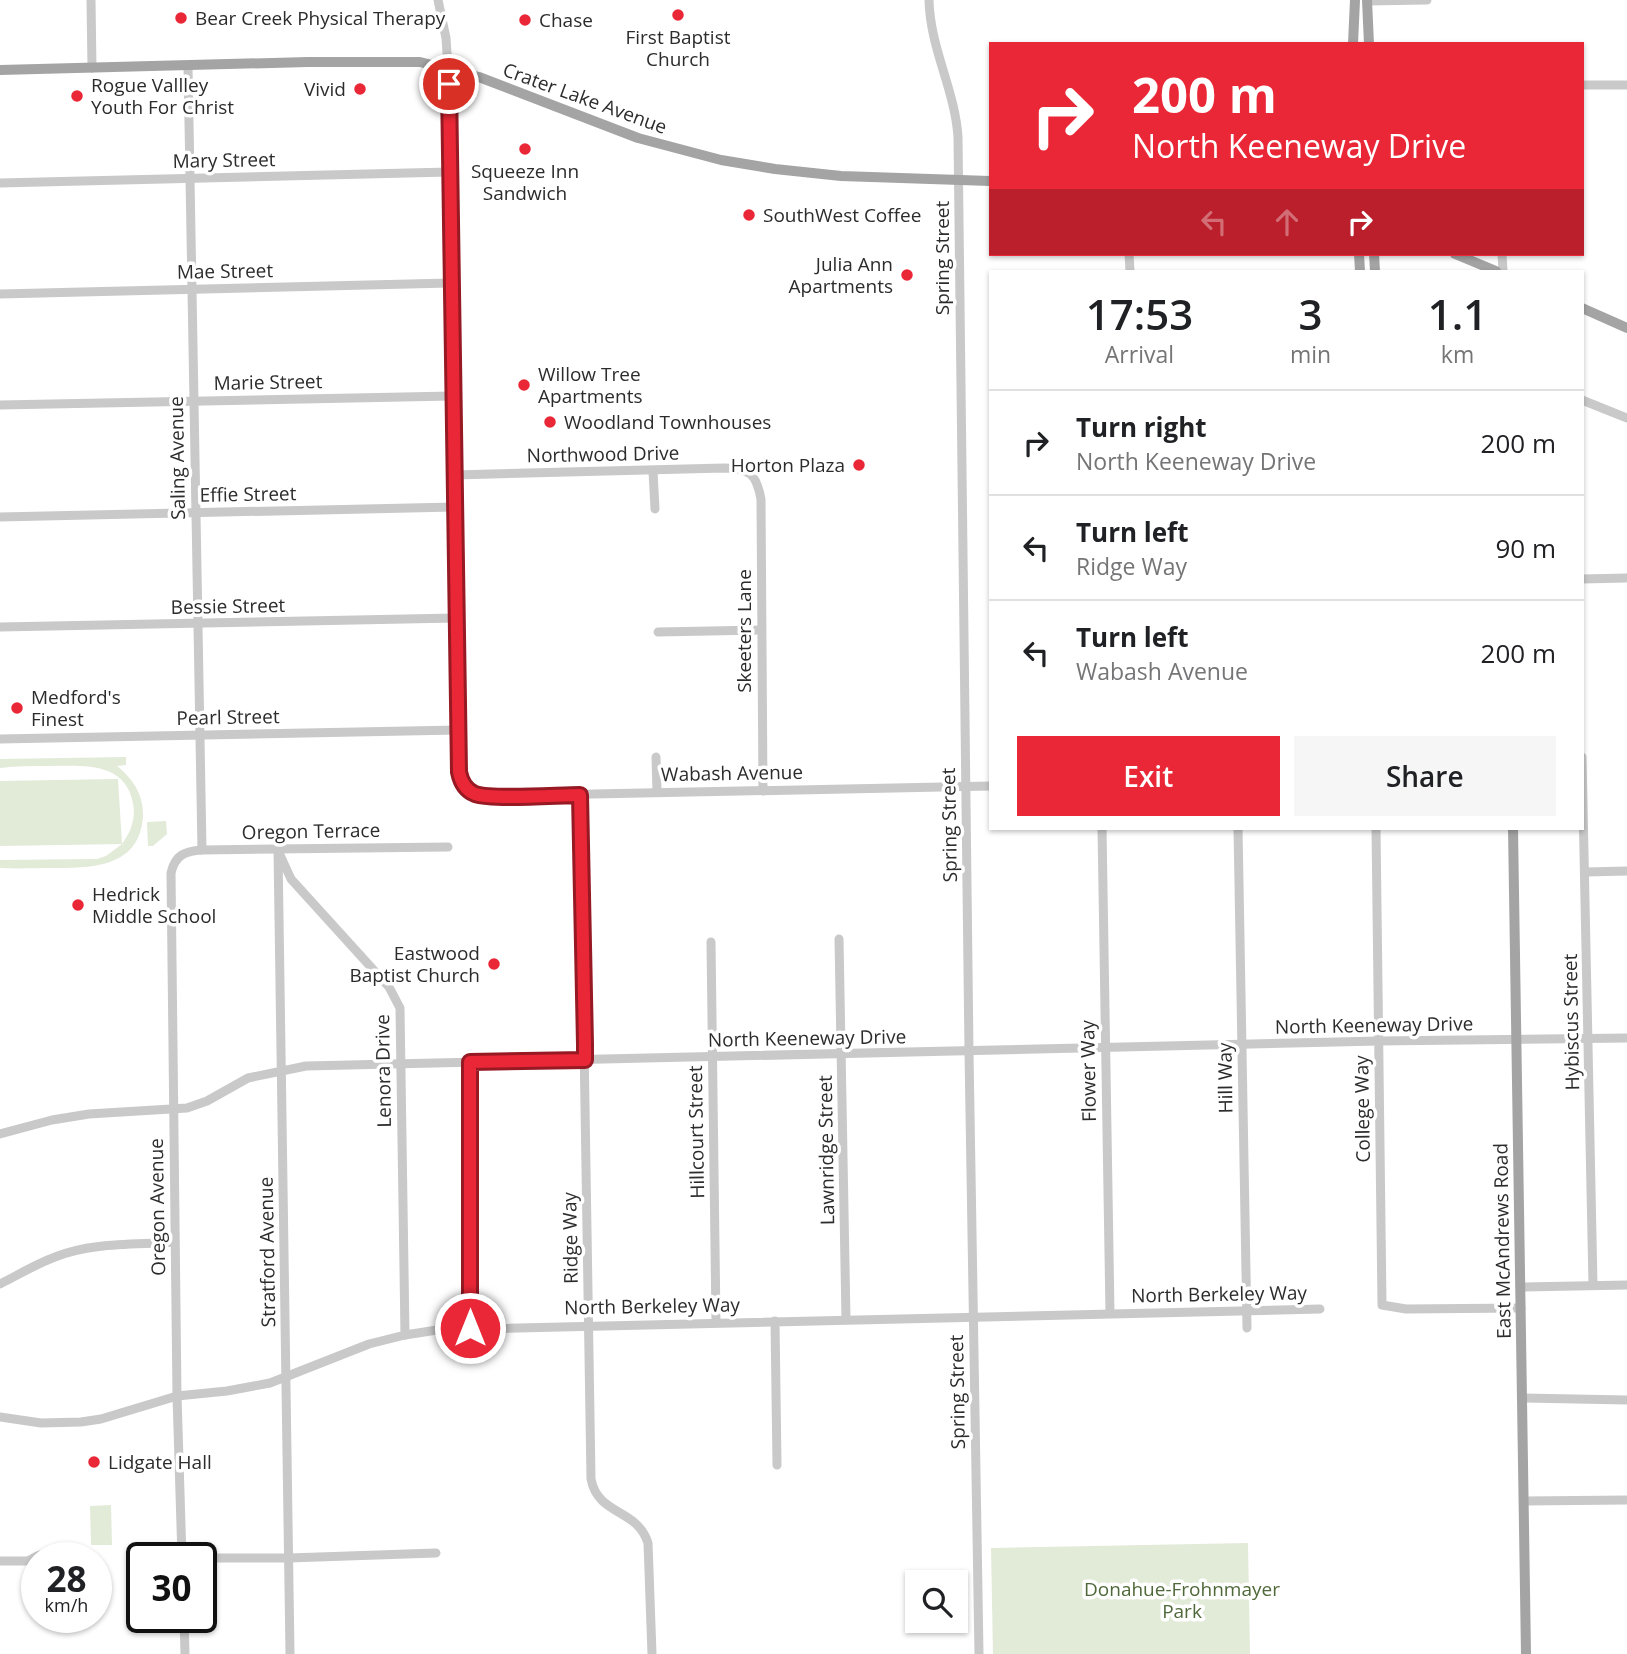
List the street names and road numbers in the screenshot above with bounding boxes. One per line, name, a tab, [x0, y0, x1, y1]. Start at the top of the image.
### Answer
street label: Crater Lake Avenue	[499, 56, 671, 140]
street label: Mary Street	[172, 146, 276, 174]
street label: Spring Street	[929, 200, 955, 315]
street label: Mae Street	[177, 257, 274, 285]
street label: Marie Street	[213, 368, 323, 396]
street label: Saling Avenue	[163, 396, 191, 520]
street label: Northwood Drive	[526, 440, 680, 468]
street label: Effie Street	[199, 480, 297, 508]
street label: Skeeters Lane	[731, 569, 757, 693]
street label: Bessie Street	[171, 592, 286, 620]
street label: Pearl Street	[176, 703, 280, 731]
street label: Wabash Avenue	[661, 759, 803, 787]
street label: Spring Street	[935, 767, 963, 883]
street label: Oregon Terrace	[242, 817, 380, 845]
street label: Hybiscus Street	[1557, 953, 1585, 1091]
street label: North Keeneway Drive	[1275, 1010, 1473, 1040]
street label: Lenora Drive	[369, 1014, 397, 1128]
street label: Flower Way	[1074, 1019, 1102, 1122]
street label: North Keeneway Drive	[708, 1023, 906, 1053]
street label: Hill Way	[1211, 1042, 1239, 1114]
street label: College Way	[1348, 1055, 1376, 1163]
street label: Hillcourt Street	[682, 1065, 710, 1199]
street label: Lawnridge Street	[812, 1075, 840, 1225]
street label: Oregon Avenue	[143, 1138, 171, 1276]
street label: East McAndrews Road	[1487, 1143, 1517, 1339]
street label: Stratford Avenue	[253, 1176, 281, 1328]
street label: Ridge Way	[556, 1191, 584, 1284]
street label: North Berkeley Way	[1131, 1279, 1308, 1309]
street label: North Berkeley Way	[564, 1291, 741, 1321]
street label: Spring Street	[943, 1334, 971, 1450]

